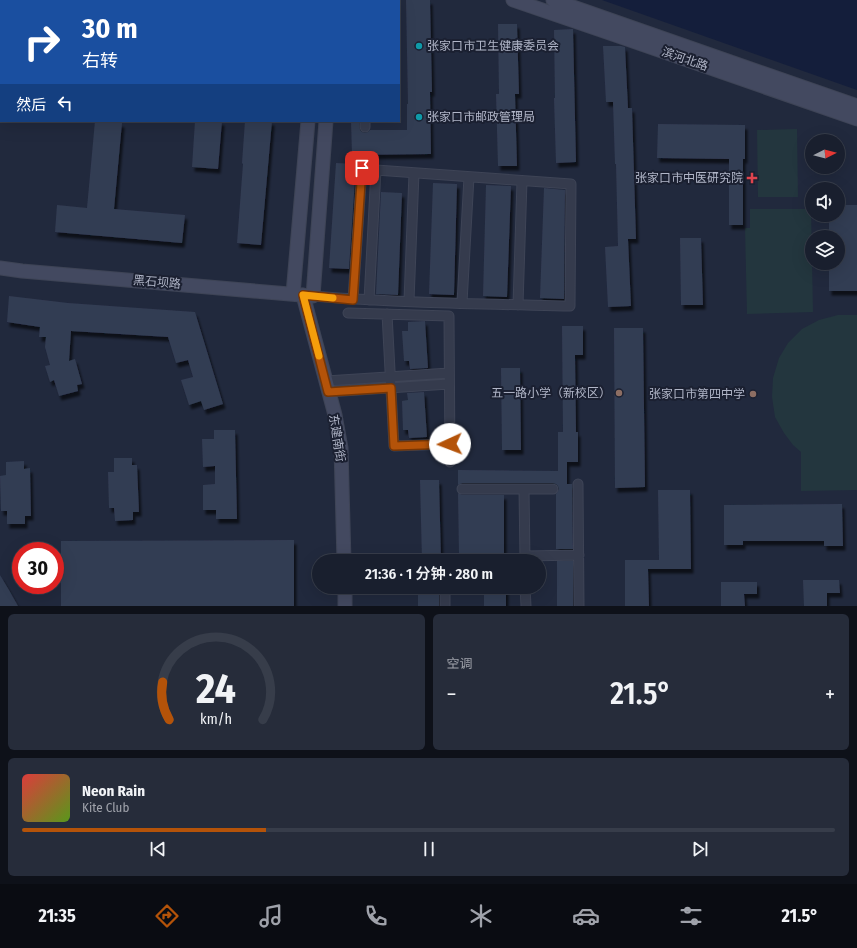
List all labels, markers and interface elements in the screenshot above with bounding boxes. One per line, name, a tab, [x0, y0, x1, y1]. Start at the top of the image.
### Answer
text: 30 m	[82, 12, 138, 45]
icon: right	[16, 16, 68, 68]
place label: 张家口市卫生健康委员会	[427, 39, 559, 53]
marker: 张家口市卫生健康委员会	[414, 41, 424, 51]
street label: 滨河北路	[660, 45, 710, 73]
text: 右转	[82, 50, 118, 72]
icon: left	[54, 92, 76, 114]
text: 然后	[16, 96, 46, 114]
place label: 张家口市邮政管理局	[427, 110, 535, 124]
marker: 张家口市邮政管理局	[414, 112, 424, 122]
north arrow	[805, 134, 845, 174]
map controls	[805, 134, 845, 270]
pin	[345, 151, 379, 185]
icon: arrive	[351, 157, 373, 179]
place label: 张家口市中医研究院	[635, 171, 743, 185]
marker: 张家口市中医研究院	[746, 172, 758, 184]
button: sound	[805, 182, 845, 222]
button: layers	[805, 230, 845, 270]
street label: 黑石坝路	[132, 273, 182, 291]
place label: 五一路小学（新校区）	[491, 386, 611, 400]
place label: 张家口市第四中学	[649, 387, 745, 401]
marker: 五一路小学（新校区）	[614, 388, 624, 398]
marker: 张家口市第四中学	[748, 389, 758, 399]
street label: 东建南街	[326, 413, 348, 463]
position arrow	[429, 423, 471, 465]
speed limit sign: 30	[12, 542, 64, 594]
text: 21:36 · 1 分钟 · 280 m	[365, 565, 493, 583]
text: 空调	[447, 656, 473, 671]
text: 24	[195, 664, 236, 714]
text: 21.5°	[610, 676, 671, 712]
text: −	[447, 681, 456, 708]
text: +	[825, 681, 835, 708]
text: km/h	[200, 711, 232, 728]
text: Neon Rain	[82, 782, 145, 800]
text: Kite Club	[82, 800, 129, 815]
icon: previous	[147, 838, 169, 860]
icon: pause	[418, 838, 440, 860]
icon: next	[689, 838, 711, 860]
icon: directions	[153, 902, 181, 930]
icon: music	[257, 902, 285, 930]
icon: phone	[362, 902, 390, 930]
icon: climate	[467, 902, 495, 930]
icon: car	[572, 902, 600, 930]
icon: filters	[677, 902, 705, 930]
text: 21:35	[38, 905, 76, 927]
text: 21.5°	[782, 905, 819, 927]

